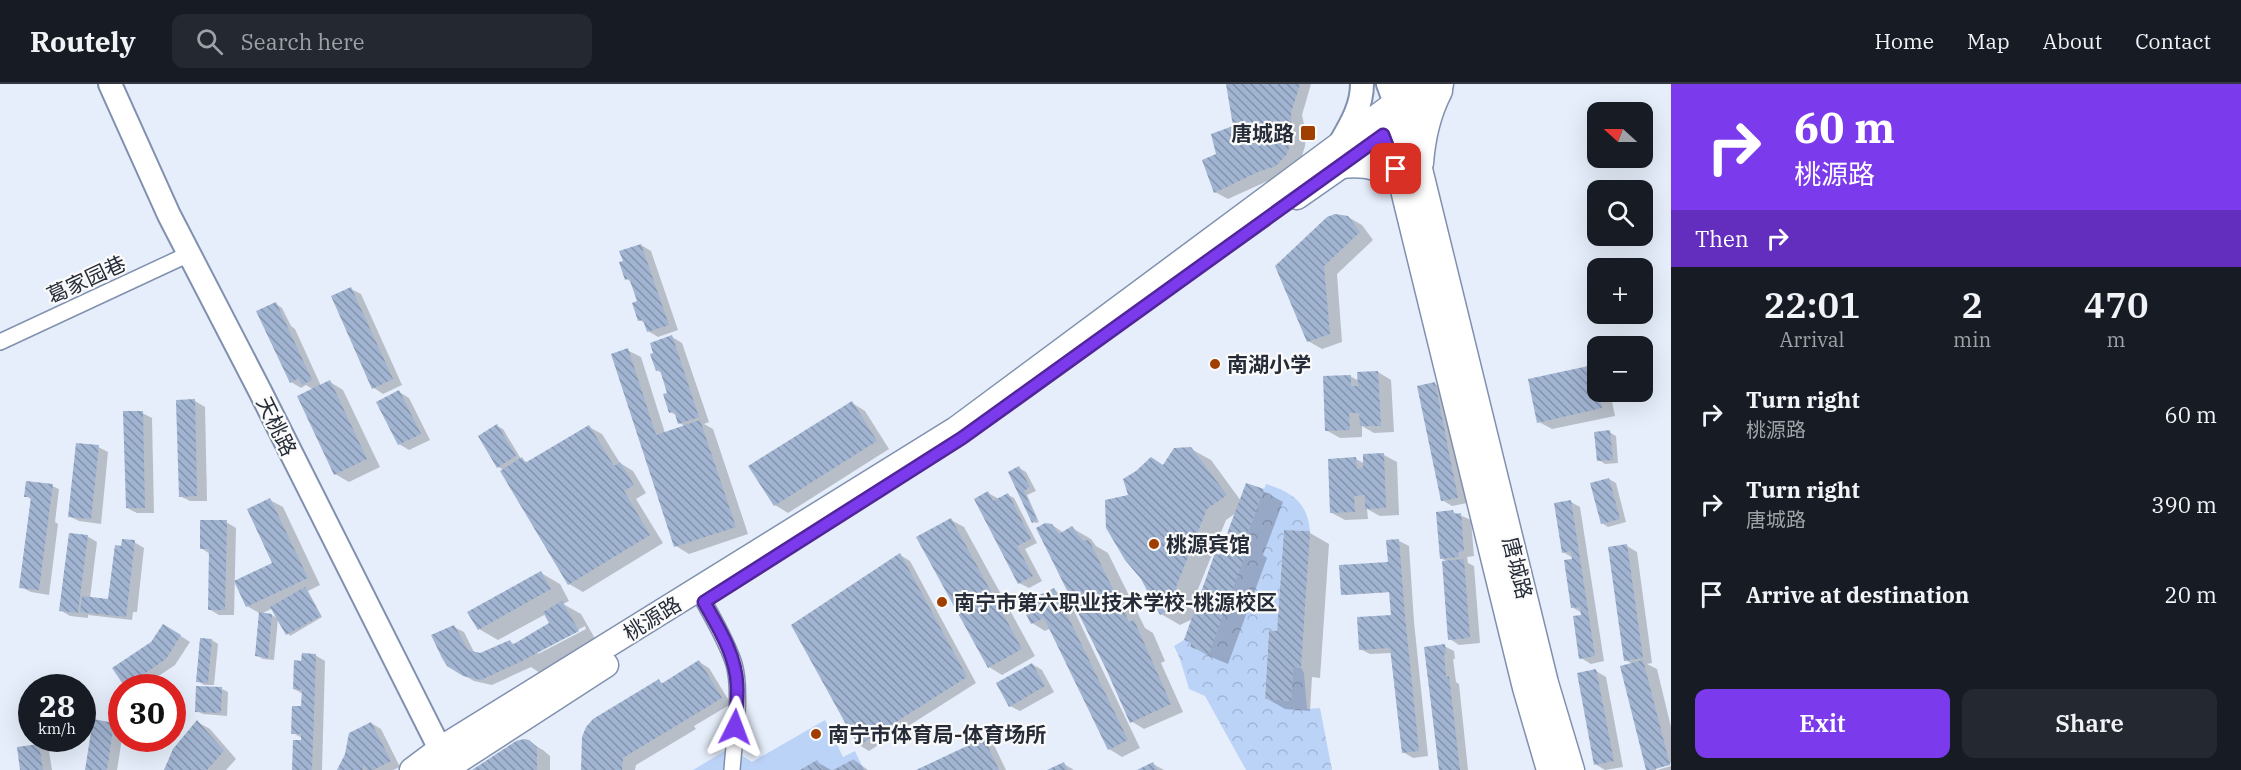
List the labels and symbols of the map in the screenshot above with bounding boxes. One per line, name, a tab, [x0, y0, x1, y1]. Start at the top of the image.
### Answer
north arrow	[1587, 102, 1653, 168]
place label: 唐城路	[1231, 119, 1294, 147]
marker: 唐城路	[1299, 124, 1317, 142]
pin	[1370, 143, 1421, 194]
street label: 葛家园巷	[42, 249, 130, 309]
place label: 南湖小学	[1227, 350, 1311, 378]
marker: 南湖小学	[1208, 357, 1222, 371]
street label: 天桃路	[251, 392, 303, 460]
place label: 桃源宾馆	[1166, 530, 1250, 558]
street label: 唐城路	[1497, 534, 1539, 602]
marker: 桃源宾馆	[1147, 537, 1161, 551]
place label: 南宁市第六职业技术学校-桃源校区	[954, 588, 1277, 616]
street label: 桃源路	[618, 589, 686, 647]
marker: 南宁市第六职业技术学校-桃源校区	[935, 595, 949, 609]
speed limit sign: 30	[108, 674, 186, 752]
position arrow	[703, 695, 767, 759]
place label: 南宁市体育局-体育场所	[828, 720, 1046, 748]
marker: 南宁市体育局-体育场所	[809, 727, 823, 741]

